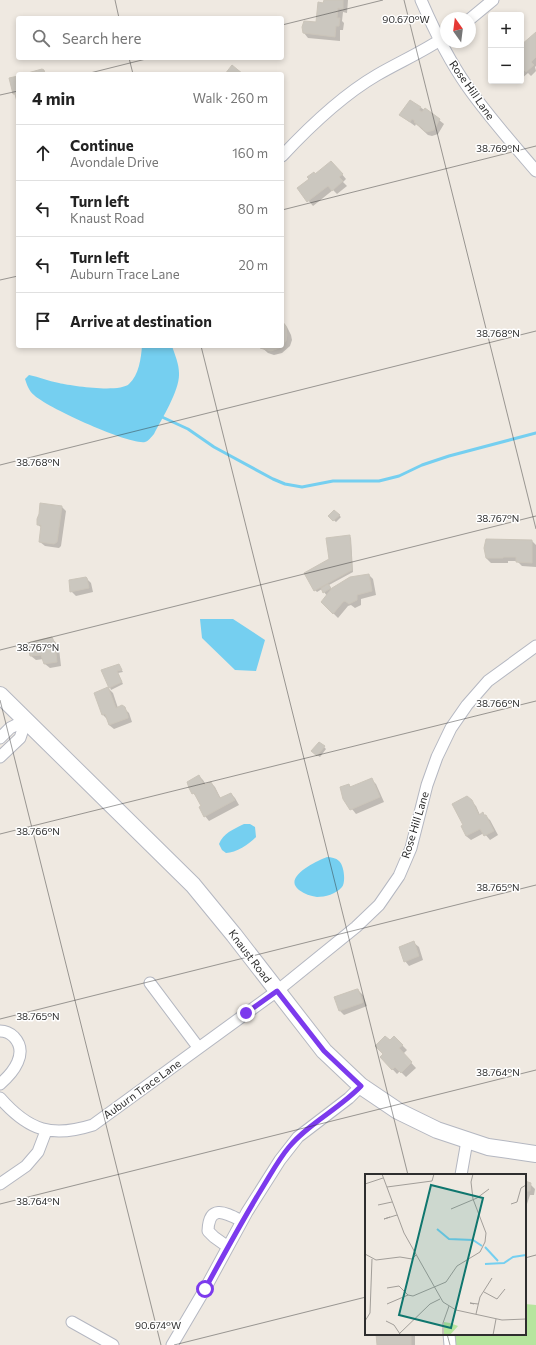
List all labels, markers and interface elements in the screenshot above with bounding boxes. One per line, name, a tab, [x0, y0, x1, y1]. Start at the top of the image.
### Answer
north arrow	[440, 12, 476, 48]
map controls	[488, 12, 524, 84]
button: +	[488, 12, 524, 48]
text: 90.670°W	[382, 13, 430, 25]
search box	[16, 16, 284, 60]
icon: search	[30, 27, 52, 49]
text: Search here	[62, 29, 141, 47]
button: −	[488, 48, 524, 84]
street label: Rose Hill Lane	[447, 58, 498, 122]
text: 4 min	[32, 88, 75, 109]
text: Walk · 260 m	[193, 90, 268, 106]
text: Continue	[70, 136, 134, 154]
icon: ahead	[32, 142, 54, 164]
text: 38.769°N	[476, 142, 520, 154]
text: 160 m	[232, 145, 268, 161]
text: Avondale Drive	[70, 154, 159, 170]
text: Turn left	[70, 192, 129, 210]
icon: left	[32, 198, 54, 220]
text: 80 m	[238, 201, 268, 217]
text: Knaust Road	[70, 210, 144, 226]
text: Turn left	[70, 248, 129, 266]
icon: left	[32, 254, 54, 276]
text: 20 m	[239, 257, 268, 273]
text: Auburn Trace Lane	[70, 266, 180, 282]
icon: arrive	[32, 310, 54, 332]
text: Arrive at destination	[70, 312, 212, 330]
text: 38.768°N	[476, 327, 520, 339]
text: 38.768°N	[16, 456, 60, 468]
text: 38.767°N	[477, 512, 519, 524]
text: 38.767°N	[17, 641, 59, 653]
text: 38.766°N	[476, 697, 520, 709]
street label: Rose Hill Lane	[398, 790, 431, 860]
text: 38.766°N	[16, 825, 60, 837]
text: 38.765°N	[476, 881, 520, 893]
street label: Knaust Road	[226, 927, 275, 985]
route end	[237, 1004, 255, 1022]
text: 38.765°N	[16, 1010, 60, 1022]
street label: Auburn Trace Lane	[100, 1056, 183, 1121]
text: 38.764°N	[476, 1066, 520, 1078]
inset map	[365, 1174, 526, 1335]
text: 38.764°N	[16, 1195, 60, 1207]
route start	[196, 1280, 214, 1298]
text: 90.674°W	[135, 1319, 181, 1331]

